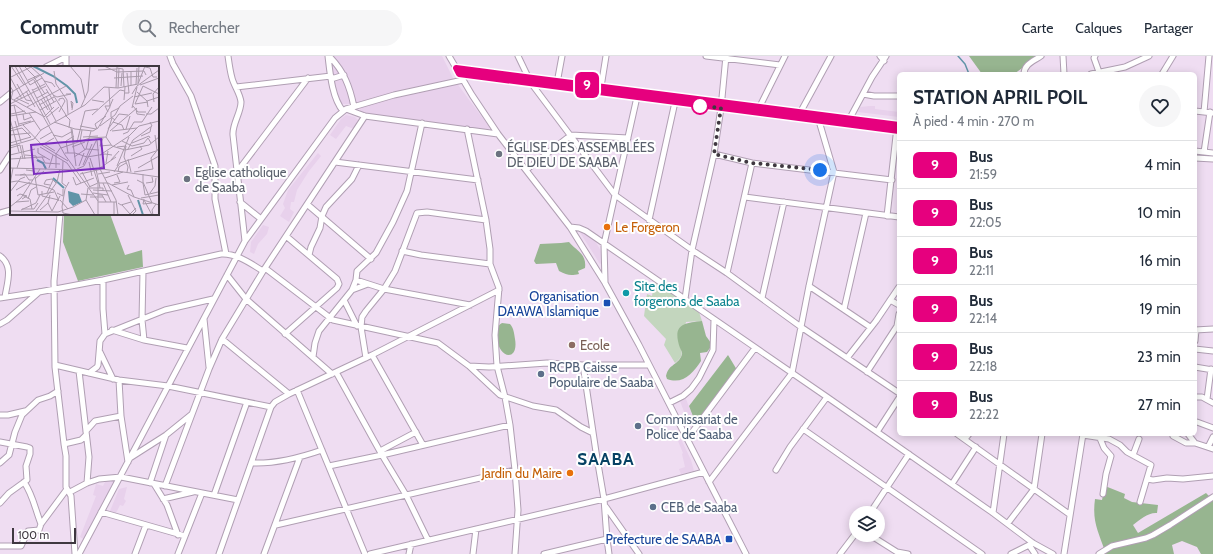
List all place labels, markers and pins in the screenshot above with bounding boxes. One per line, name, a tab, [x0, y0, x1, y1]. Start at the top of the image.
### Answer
unlabelled marker	[691, 97, 709, 115]
place label: ÉGLISE DES ASSEMBLÉES DE DIEU DE SAABA	[507, 138, 655, 170]
marker: ÉGLISE DES ASSEMBLÉES DE DIEU DE SAABA	[494, 149, 504, 159]
place label: Eglise catholique de Saaba	[195, 164, 287, 195]
marker: Eglise catholique de Saaba	[182, 174, 192, 184]
place label: Le Forgeron	[615, 219, 680, 235]
marker: Le Forgeron	[602, 222, 612, 232]
place label: Site des forgerons de Saaba	[634, 278, 740, 309]
place label: Organisation DA'AWA Islamique	[498, 288, 599, 319]
marker: Site des forgerons de Saaba	[621, 288, 631, 298]
marker: Organisation DA'AWA Islamique	[602, 298, 612, 308]
place label: Ecole	[580, 337, 610, 353]
marker: Ecole	[567, 340, 577, 350]
place label: RCPB Caisse Populaire de Saaba	[549, 359, 654, 390]
marker: RCPB Caisse Populaire de Saaba	[536, 369, 546, 379]
place label: Commissariat de Police de Saaba	[646, 411, 738, 442]
marker: Commissariat de Police de Saaba	[633, 421, 643, 431]
place label: Jardin du Maire	[480, 465, 562, 481]
marker: Jardin du Maire	[565, 468, 575, 478]
place label: CEB de Saaba	[661, 499, 738, 515]
marker: CEB de Saaba	[648, 502, 658, 512]
place label: Prefecture de SAABA	[605, 531, 721, 547]
marker: Prefecture de SAABA	[724, 534, 734, 544]

